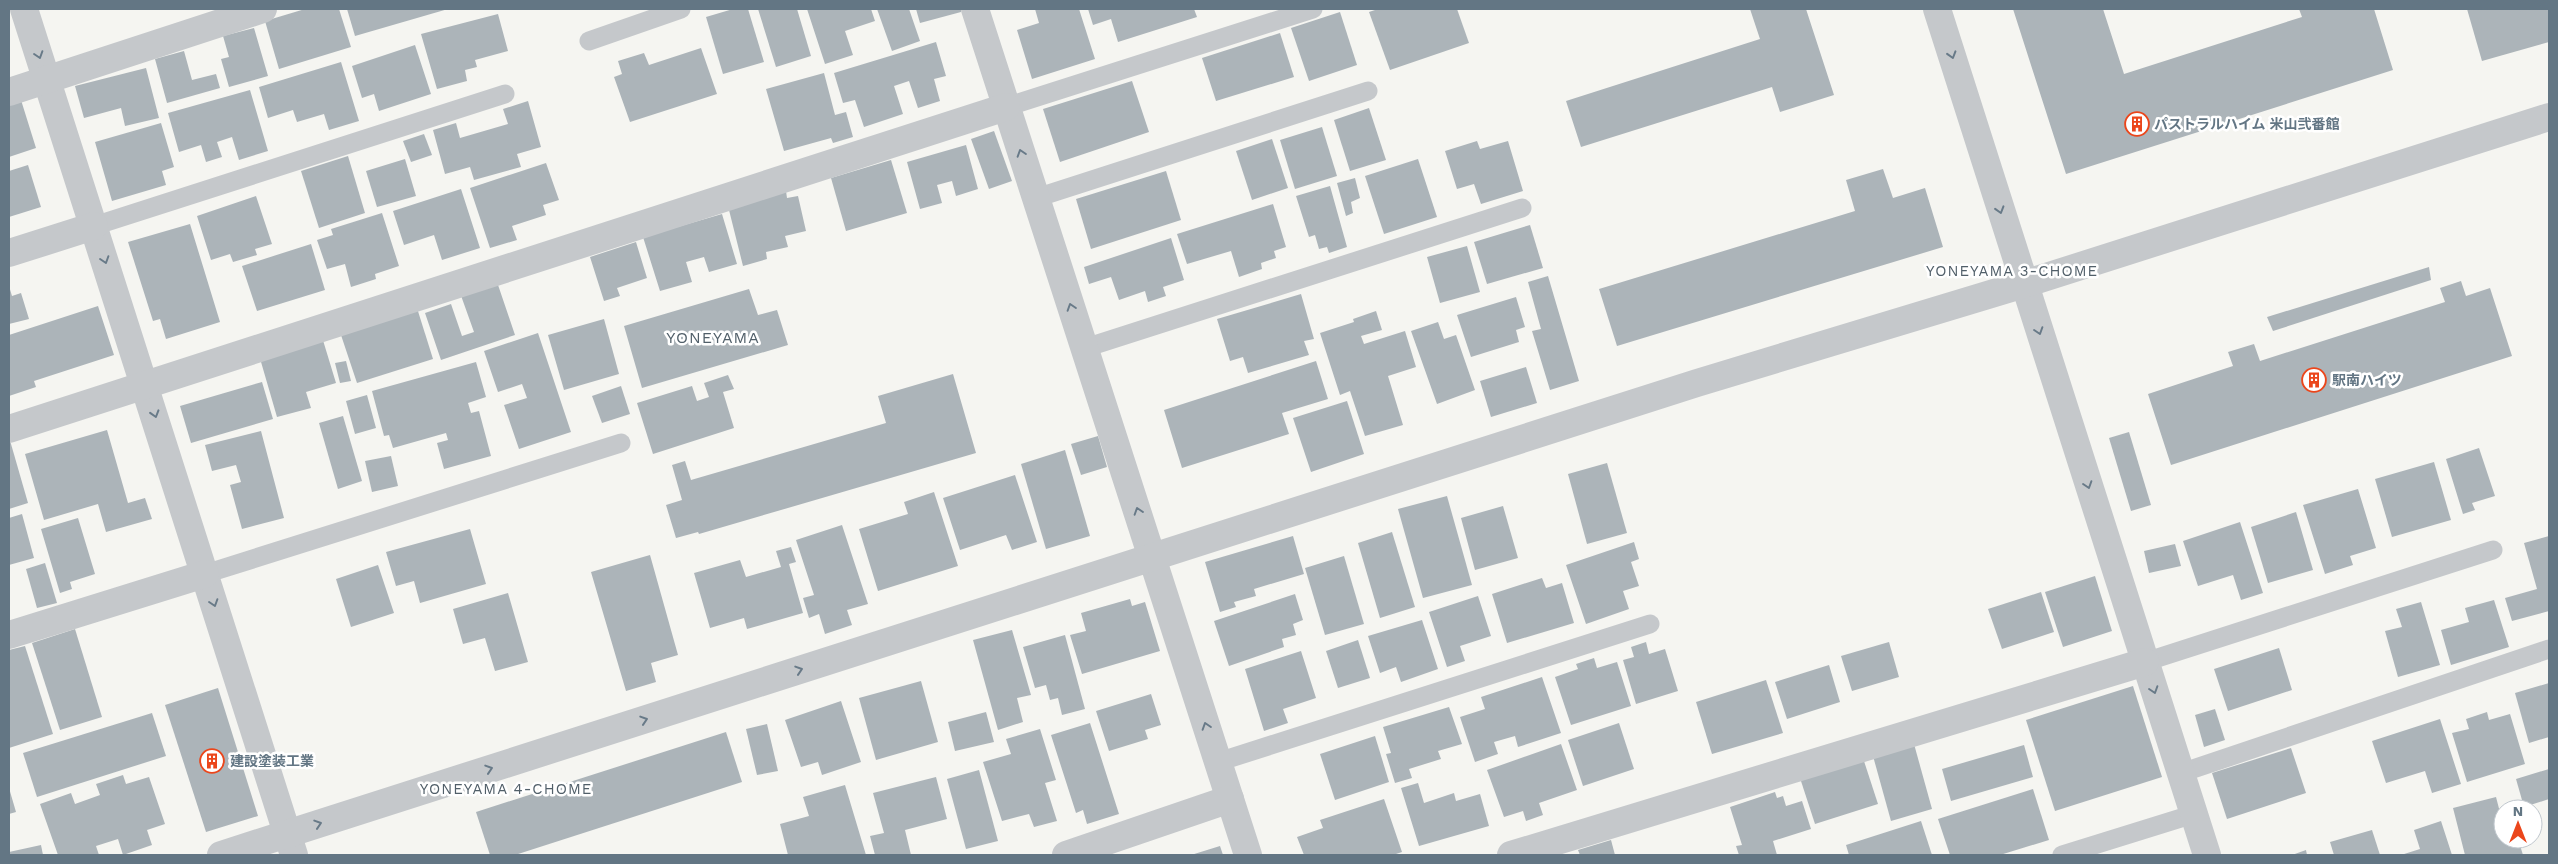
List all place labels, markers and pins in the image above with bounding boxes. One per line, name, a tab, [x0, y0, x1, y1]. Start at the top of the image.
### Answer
building icon: パストラルハイム 米山弐番館	[2124, 111, 2150, 137]
place label: パストラルハイム 米山弐番館	[2154, 116, 2339, 132]
building icon: 駅南ハイツ	[2301, 367, 2327, 393]
place label: 駅南ハイツ	[2332, 372, 2402, 388]
building icon: 建設塗装工業	[199, 748, 225, 774]
place label: 建設塗装工業	[230, 753, 314, 769]

